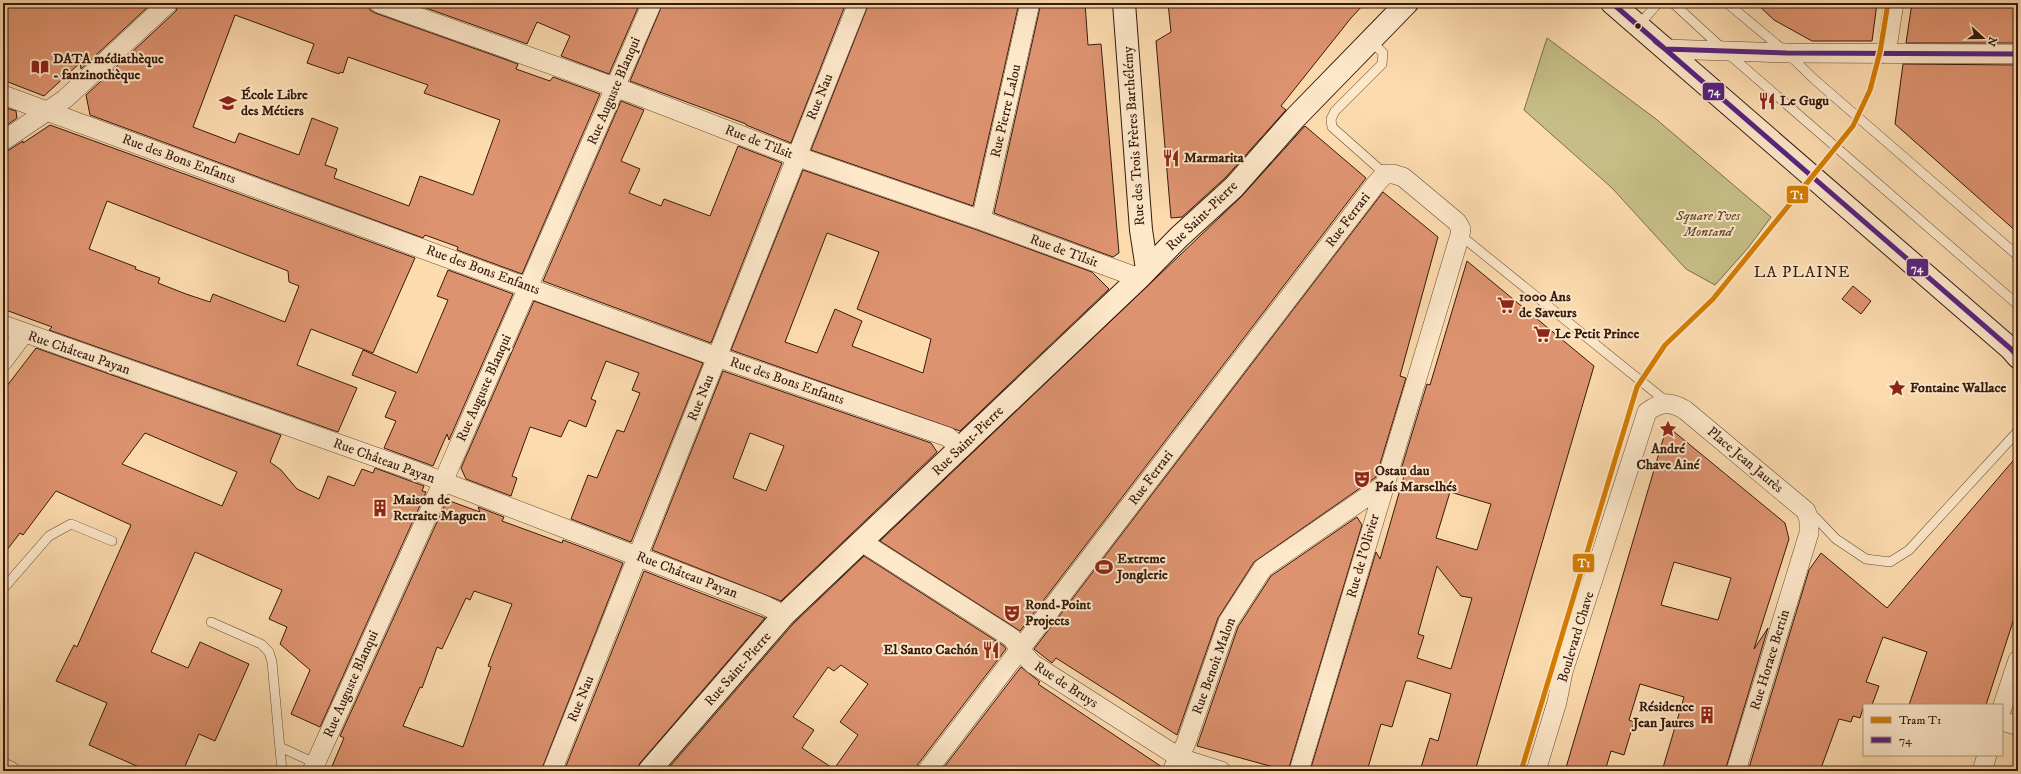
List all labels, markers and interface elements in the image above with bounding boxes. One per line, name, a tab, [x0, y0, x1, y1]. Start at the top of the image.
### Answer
north arrow	[1963, 18, 2003, 58]
unlabelled marker	[1633, 21, 1643, 31]
street label: Rue Auguste Blanqui	[583, 34, 645, 148]
text: N	[1983, 35, 2000, 48]
street label: Rue des Trois Frères Barthélémy	[1119, 45, 1149, 226]
place label: DATA médiathèque - fanzinothèque	[53, 50, 164, 84]
library icon: DATA médiathèque - fanzinothèque	[30, 57, 50, 77]
street label: Rue Pierre Lalou	[987, 62, 1026, 159]
street label: Rue Nau	[803, 71, 838, 123]
line badge: 74	[1702, 82, 1725, 101]
text: 74	[1708, 85, 1721, 99]
place label: École Libre des Métiers	[241, 86, 308, 120]
restaurant icon: Le Gugu	[1757, 91, 1777, 111]
place label: Le Gugu	[1780, 92, 1829, 110]
school or university icon: École Libre des Métiers	[218, 93, 238, 113]
street label: Rue de Tilsit	[722, 121, 796, 163]
street label: Rue des Bons Enfants	[120, 130, 239, 188]
restaurant icon: Marmarita	[1161, 148, 1181, 168]
place label: Marmarita	[1184, 149, 1245, 167]
street label: Rue Saint-Pierre	[1162, 177, 1242, 255]
line badge: T1	[1786, 185, 1809, 204]
street label: Rue Ferrari	[1322, 189, 1375, 251]
text: T1	[1790, 189, 1803, 203]
park label: Square Yves Montand	[1675, 207, 1741, 241]
street label: Rue de Tilsit	[1027, 230, 1101, 272]
street label: Rue des Bons Enfants	[424, 241, 543, 299]
line badge: 74	[1906, 258, 1929, 277]
district label: LA PLAINE	[1754, 262, 1850, 282]
text: 74	[1911, 262, 1924, 276]
place label: 1000 Ans de Saveurs	[1519, 288, 1577, 322]
supermarket icon: 1000 Ans de Saveurs	[1496, 295, 1516, 315]
supermarket icon: Le Petit Prince	[1532, 324, 1552, 344]
place label: Le Petit Prince	[1555, 325, 1639, 343]
street label: Rue Château Payan	[25, 327, 133, 379]
street label: Rue Auguste Blanqui	[452, 331, 516, 444]
street label: Rue des Bons Enfants	[727, 353, 847, 409]
street label: Rue Nau	[684, 372, 719, 424]
place icon: Fontaine Wallace	[1887, 378, 1907, 398]
place label: Fontaine Wallace	[1910, 379, 2007, 397]
street label: Rue Saint-Pierre	[928, 402, 1008, 480]
place icon: André Chave Ainé	[1658, 419, 1678, 439]
street label: Place Jean Jaurès	[1703, 423, 1787, 497]
street label: Rue Château Payan	[330, 434, 438, 488]
place label: André Chave Ainé	[1636, 440, 1700, 474]
street label: Rue Ferrari	[1125, 447, 1178, 509]
place label: Ostau dau País Marselhés	[1375, 462, 1457, 496]
theatre icon: Ostau dau País Marselhés	[1352, 469, 1372, 489]
place label: Maison de Retraite Maguen	[393, 491, 487, 525]
building icon: Maison de Retraite Maguen	[370, 498, 390, 518]
street label: Rue de l'Olivier	[1342, 511, 1384, 600]
street label: Rue Château Payan	[634, 547, 741, 603]
place label: Extreme Jonglerie	[1115, 550, 1168, 584]
line badge: T1	[1572, 553, 1595, 573]
sports icon: Extreme Jonglerie	[1094, 557, 1114, 577]
text: T1	[1577, 557, 1590, 571]
street label: Boulevard Chave	[1554, 589, 1598, 685]
place label: Rond-Point Projects	[1025, 596, 1092, 630]
theatre icon: Rond-Point Projects	[1002, 603, 1022, 623]
street label: Rue Horace Bertin	[1746, 607, 1794, 713]
street label: Rue Benoît Malon	[1188, 615, 1240, 717]
street label: Rue Auguste Blanqui	[319, 627, 383, 740]
street label: Rue Saint-Pierre	[701, 628, 775, 710]
restaurant icon: El Santo Cachón	[981, 640, 1001, 660]
place label: El Santo Cachón	[883, 641, 979, 659]
street label: Rue de Bruys	[1031, 658, 1102, 713]
street label: Rue Nau	[564, 673, 599, 725]
place label: Résidence Jean Jaures	[1631, 698, 1694, 732]
legend	[1863, 704, 2003, 756]
building icon: Résidence Jean Jaures	[1697, 705, 1717, 725]
text: Tram T1	[1899, 713, 1942, 728]
text: 74	[1899, 733, 1913, 748]

